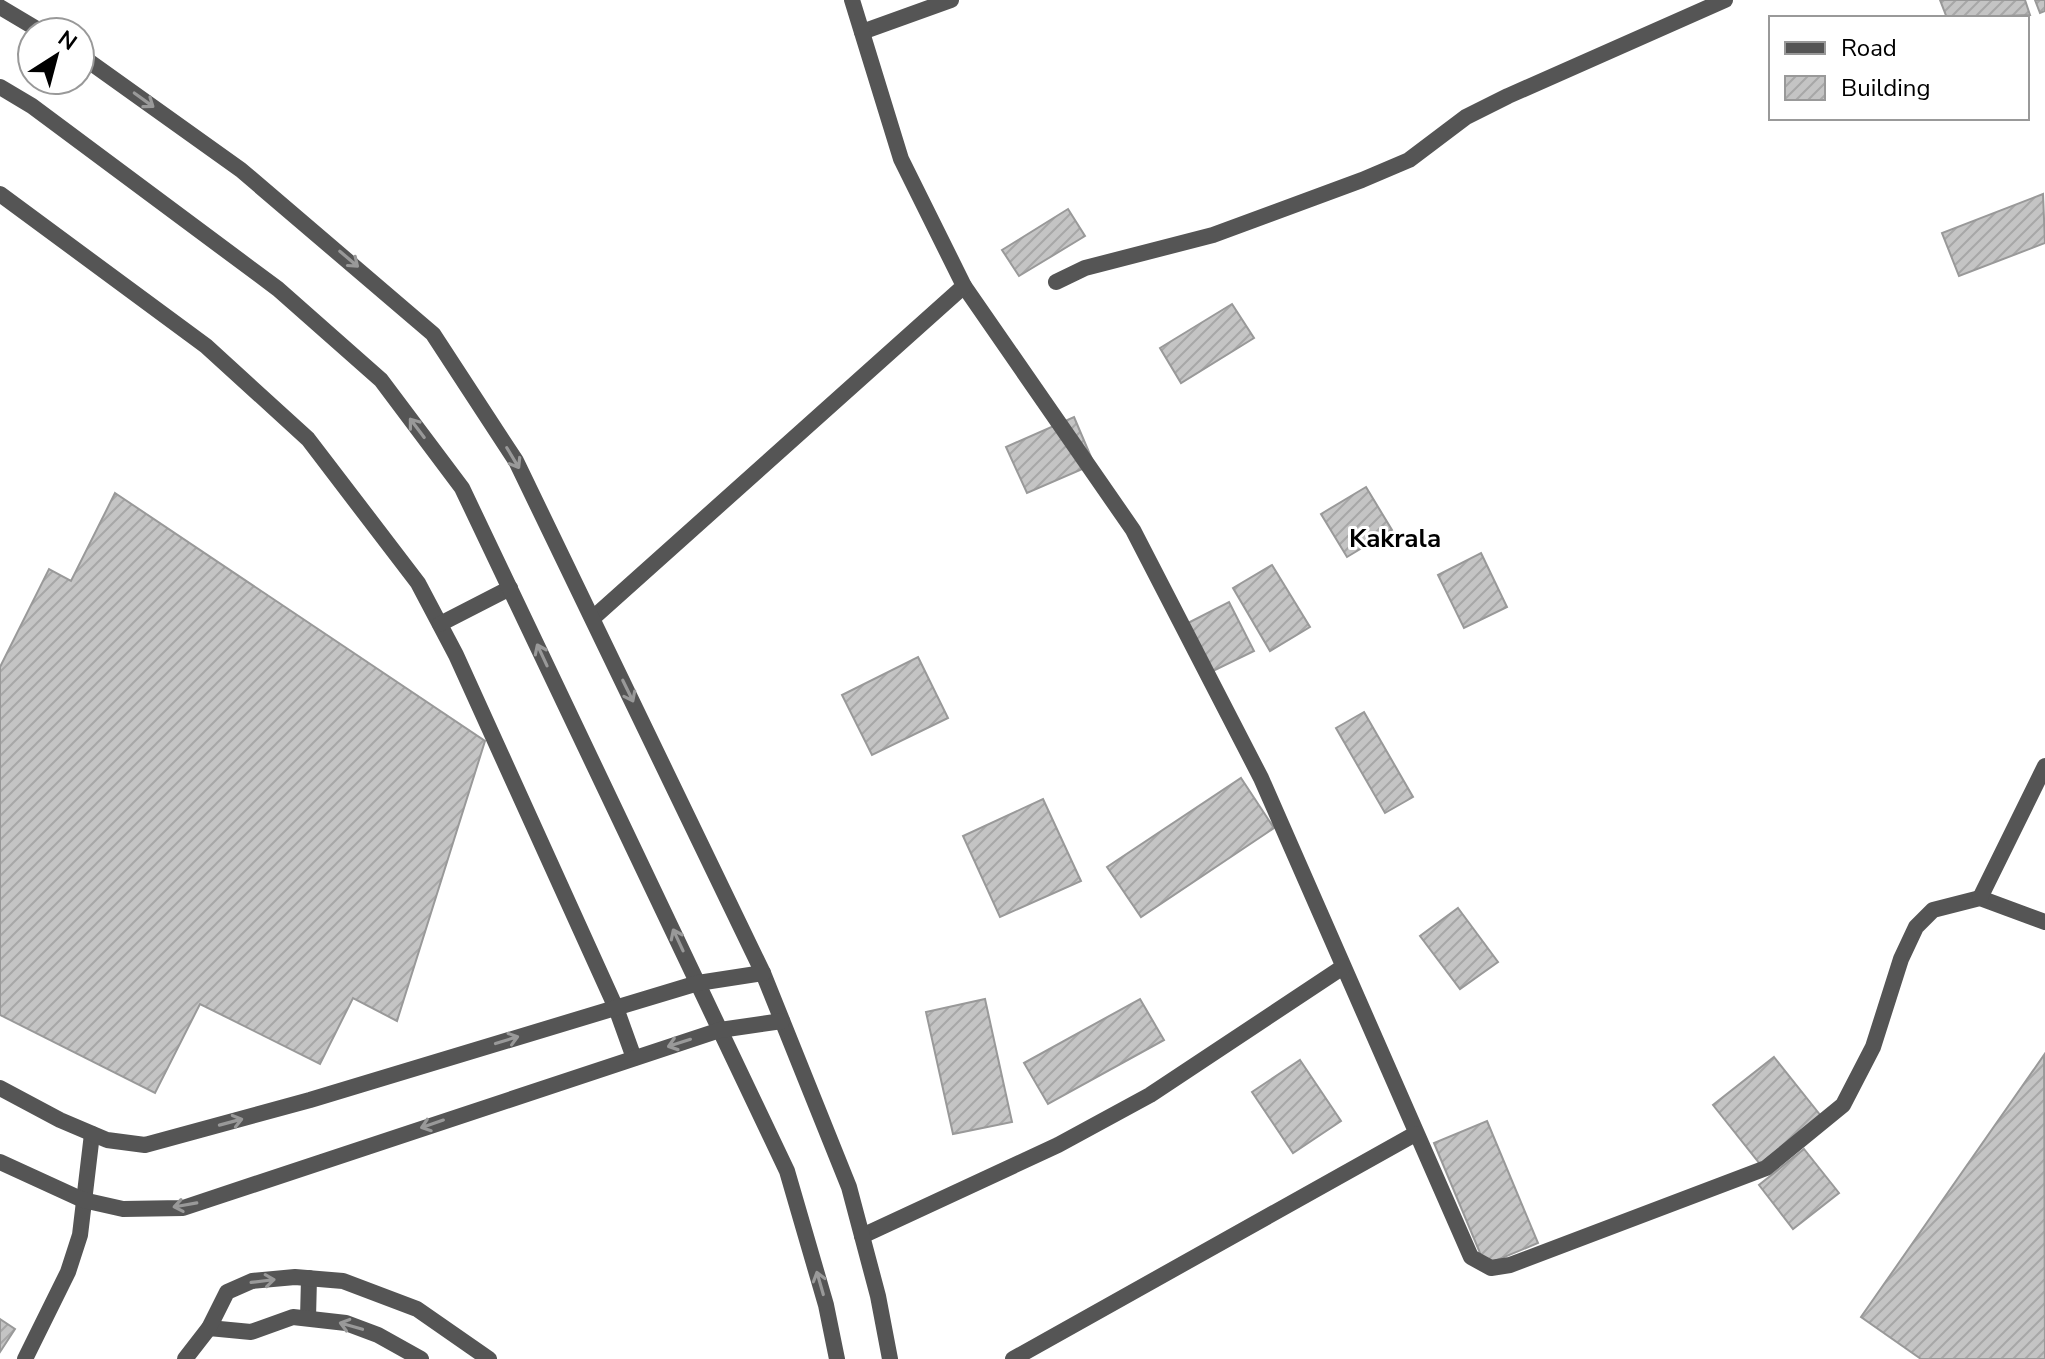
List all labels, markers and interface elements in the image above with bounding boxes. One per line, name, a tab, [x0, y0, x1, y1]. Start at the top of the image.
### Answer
north arrow	[16, 16, 96, 96]
legend	[1769, 16, 2029, 120]
text: N	[52, 24, 83, 58]
text: Road	[1841, 32, 1897, 64]
text: Building	[1841, 72, 1931, 104]
one-way arrow	[132, 92, 154, 108]
one-way arrow	[338, 250, 359, 268]
one-way arrow	[409, 418, 426, 439]
one-way arrow	[505, 446, 521, 469]
district label: Kakrala	[1349, 521, 1441, 556]
one-way arrow	[534, 643, 549, 667]
one-way arrow	[621, 678, 636, 702]
one-way arrow	[670, 928, 685, 952]
one-way arrow	[494, 1032, 519, 1046]
one-way arrow	[667, 1037, 692, 1052]
one-way arrow	[217, 1113, 243, 1128]
one-way arrow	[420, 1118, 445, 1133]
one-way arrow	[173, 1199, 198, 1214]
one-way arrow	[812, 1270, 827, 1296]
one-way arrow	[249, 1273, 276, 1288]
one-way arrow	[339, 1318, 364, 1332]

